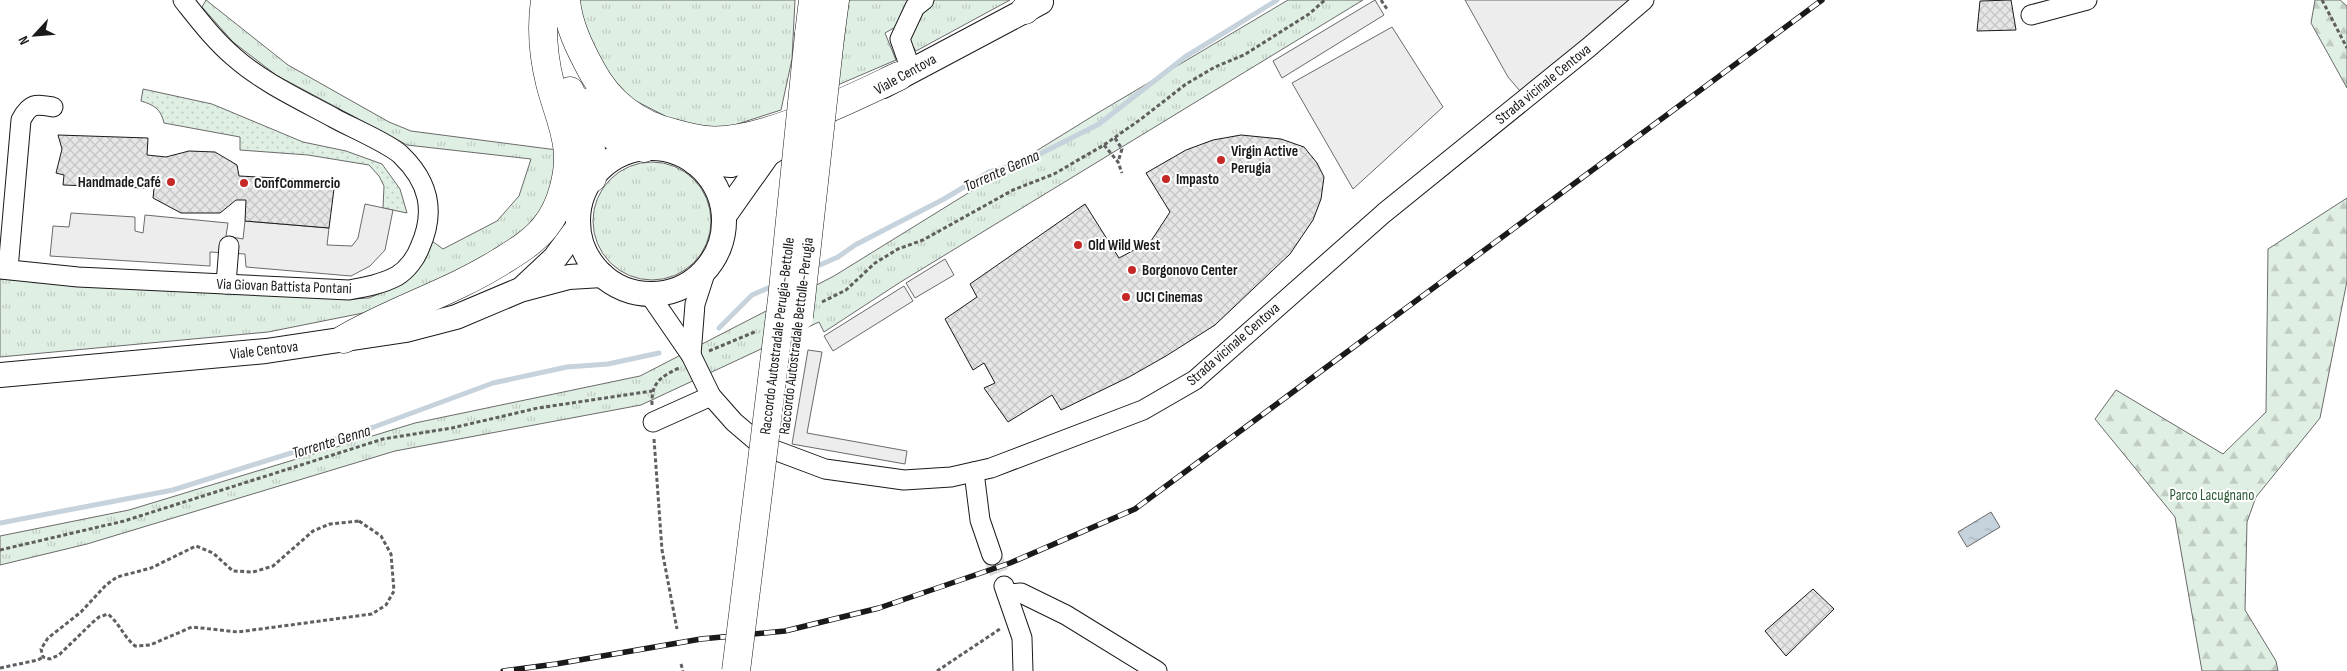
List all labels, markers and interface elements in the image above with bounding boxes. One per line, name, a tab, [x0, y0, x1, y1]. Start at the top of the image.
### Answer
north arrow	[10, 10, 60, 60]
text: N	[14, 33, 33, 48]
street label: Strada vicinale Centova	[1492, 40, 1595, 129]
street label: Viale Centova	[871, 50, 940, 99]
place label: Virgin Active Perugia	[1231, 142, 1298, 178]
water label: Torrente Genna	[961, 146, 1043, 197]
marker: Virgin Active Perugia	[1215, 154, 1227, 166]
place label: Impasto	[1176, 170, 1219, 189]
place label: Handmade Café	[78, 173, 161, 192]
marker: Impasto	[1160, 173, 1172, 185]
place label: ConfCommercio	[254, 174, 340, 193]
marker: Handmade Café	[165, 176, 177, 188]
marker: ConfCommercio	[238, 177, 250, 189]
street label: Raccordo Autostradale Perugia-Bettolle	[756, 236, 799, 436]
street label: Raccordo Autostradale Bettolle-Perugia	[775, 236, 818, 436]
place label: Old Wild West	[1088, 236, 1160, 255]
marker: Old Wild West	[1072, 239, 1084, 251]
place label: Borgonovo Center	[1142, 261, 1238, 280]
marker: Borgonovo Center	[1126, 264, 1138, 276]
street label: Via Giovan Battista Pontani	[216, 275, 352, 298]
place label: UCI Cinemas	[1136, 288, 1203, 307]
marker: UCI Cinemas	[1120, 291, 1132, 303]
street label: Strada vicinale Centova	[1183, 298, 1284, 390]
street label: Viale Centova	[229, 337, 299, 364]
water label: Torrente Genna	[290, 421, 373, 463]
park label: Parco Lacugnano	[2170, 486, 2254, 505]

